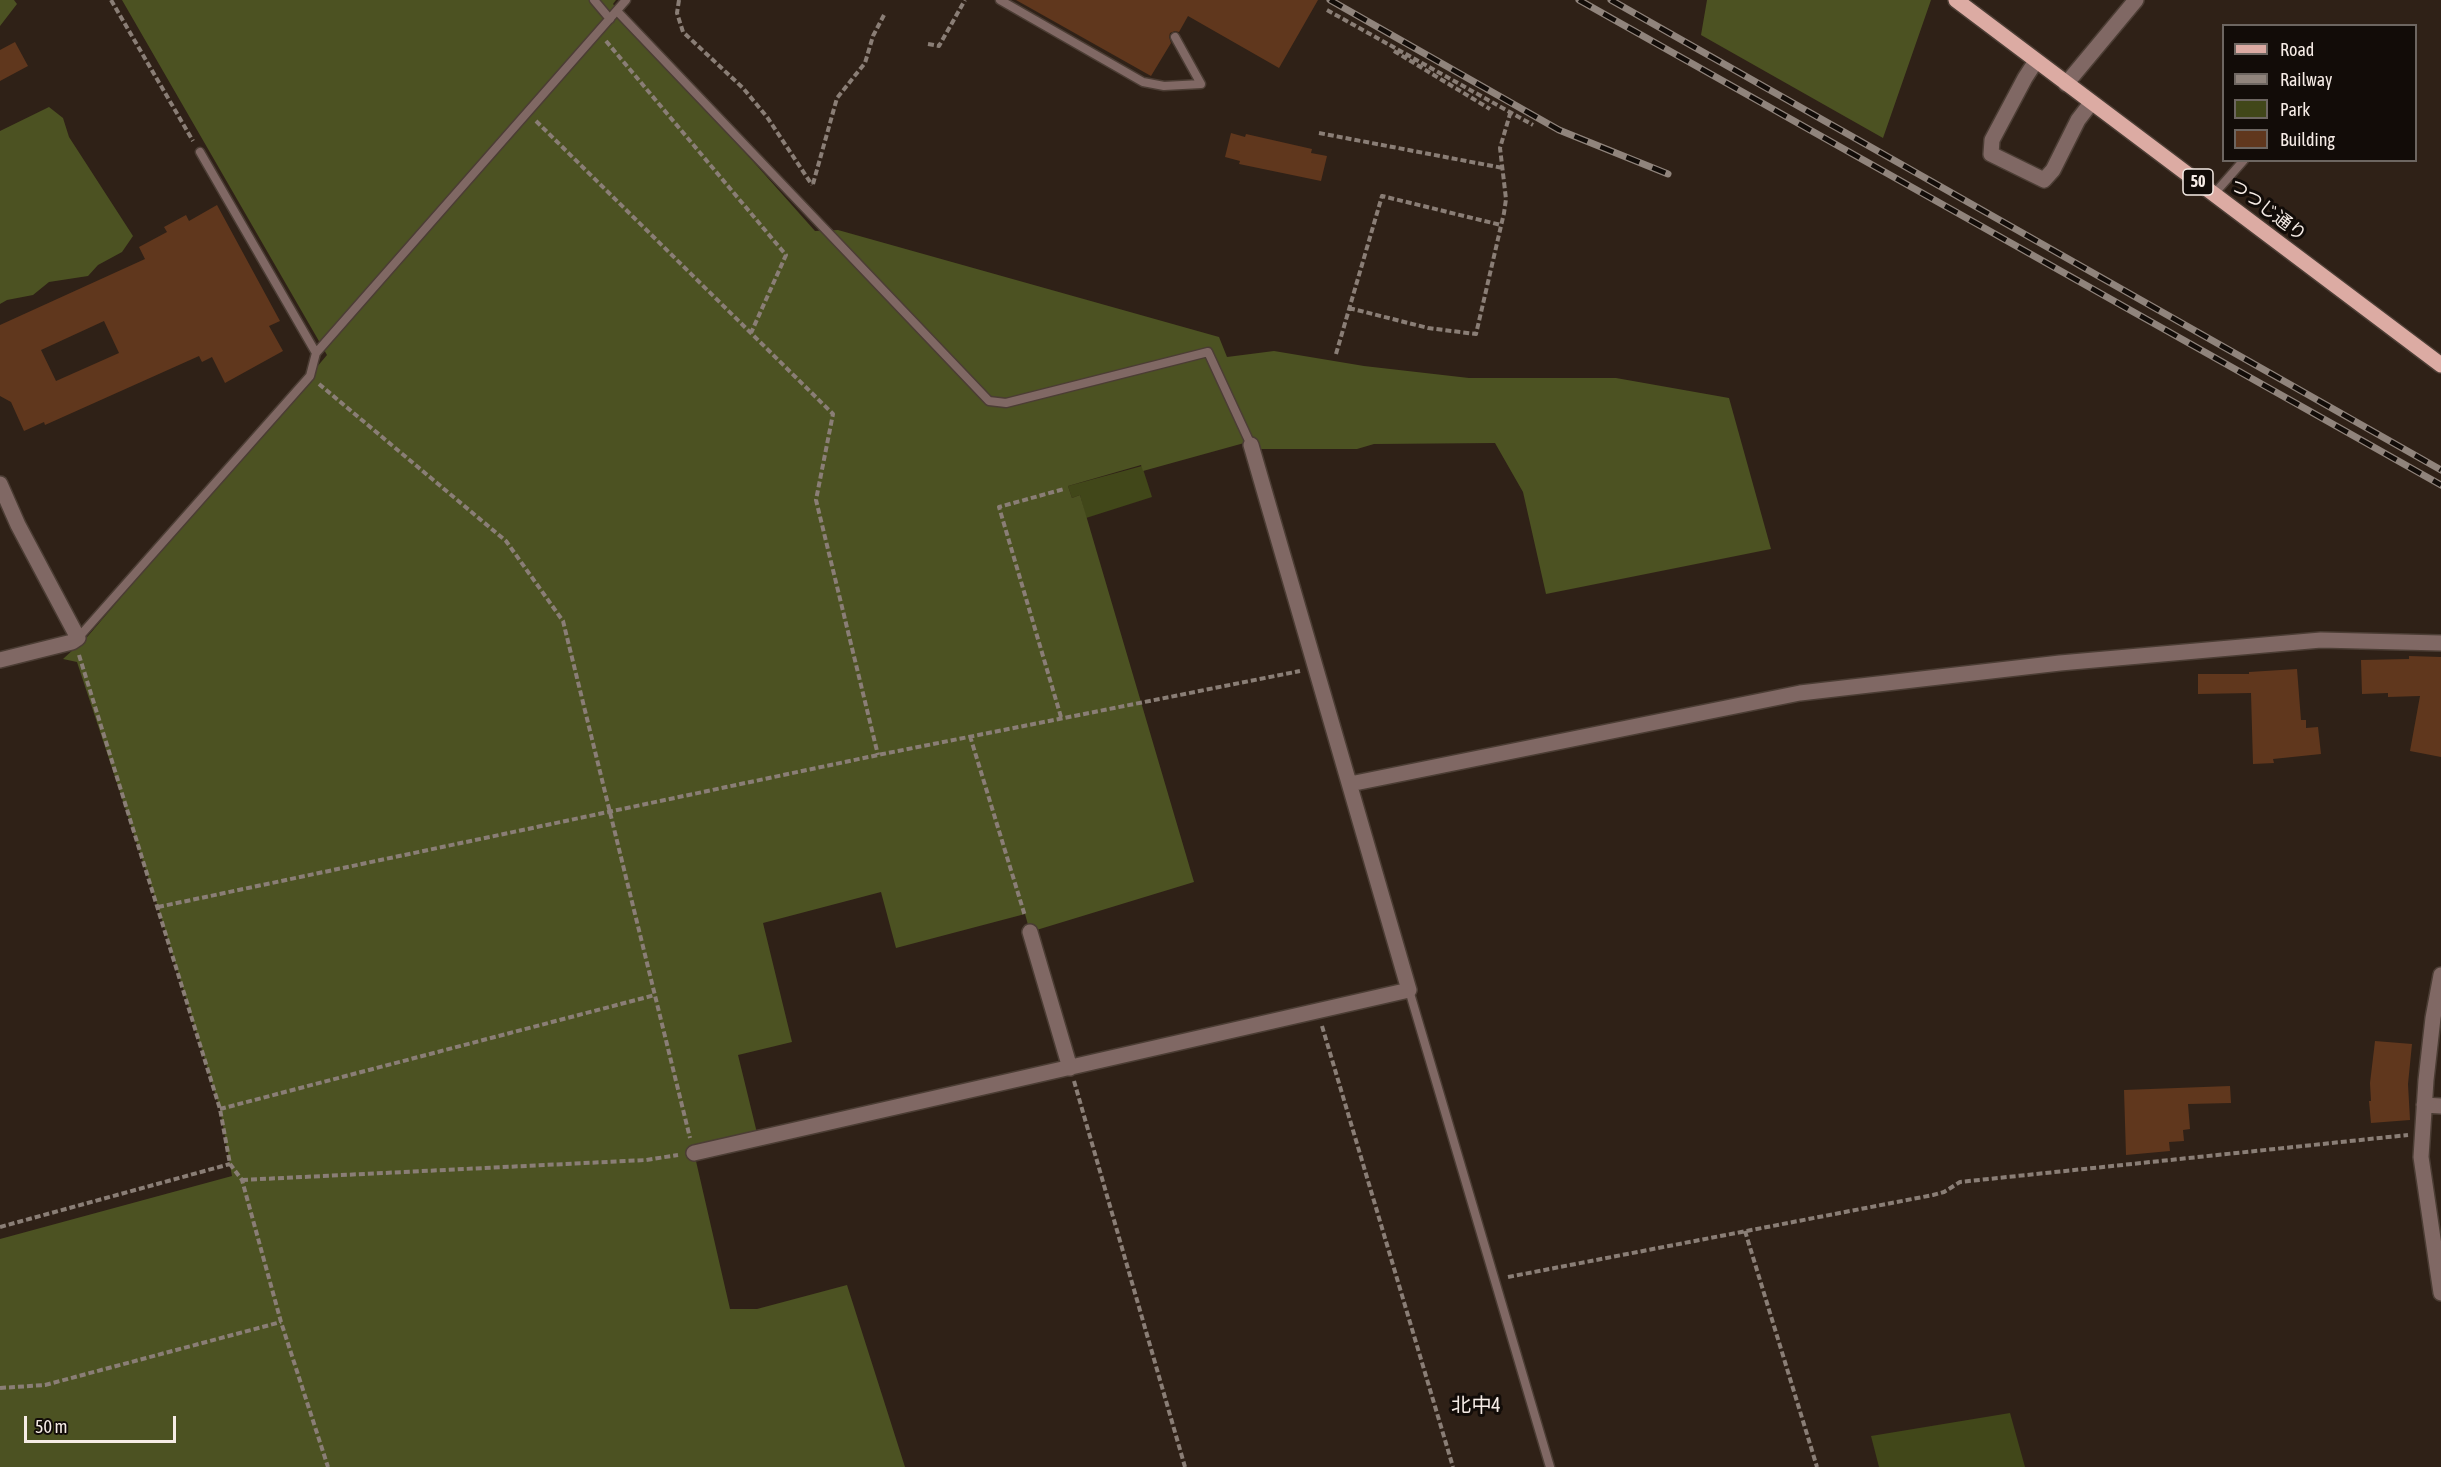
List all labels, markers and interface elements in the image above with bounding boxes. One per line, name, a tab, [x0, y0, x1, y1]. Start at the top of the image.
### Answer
legend	[2222, 24, 2417, 162]
text: Road	[2280, 39, 2314, 60]
text: Railway	[2280, 69, 2332, 90]
text: Park	[2280, 99, 2310, 120]
text: Building	[2280, 129, 2335, 150]
road number: 50	[2183, 169, 2213, 195]
street label: つつじ通り	[2226, 174, 2310, 246]
district label: 北中4	[1451, 1394, 1501, 1418]
scale bar	[27, 1404, 178, 1442]
text: 50 m	[35, 1416, 67, 1437]

